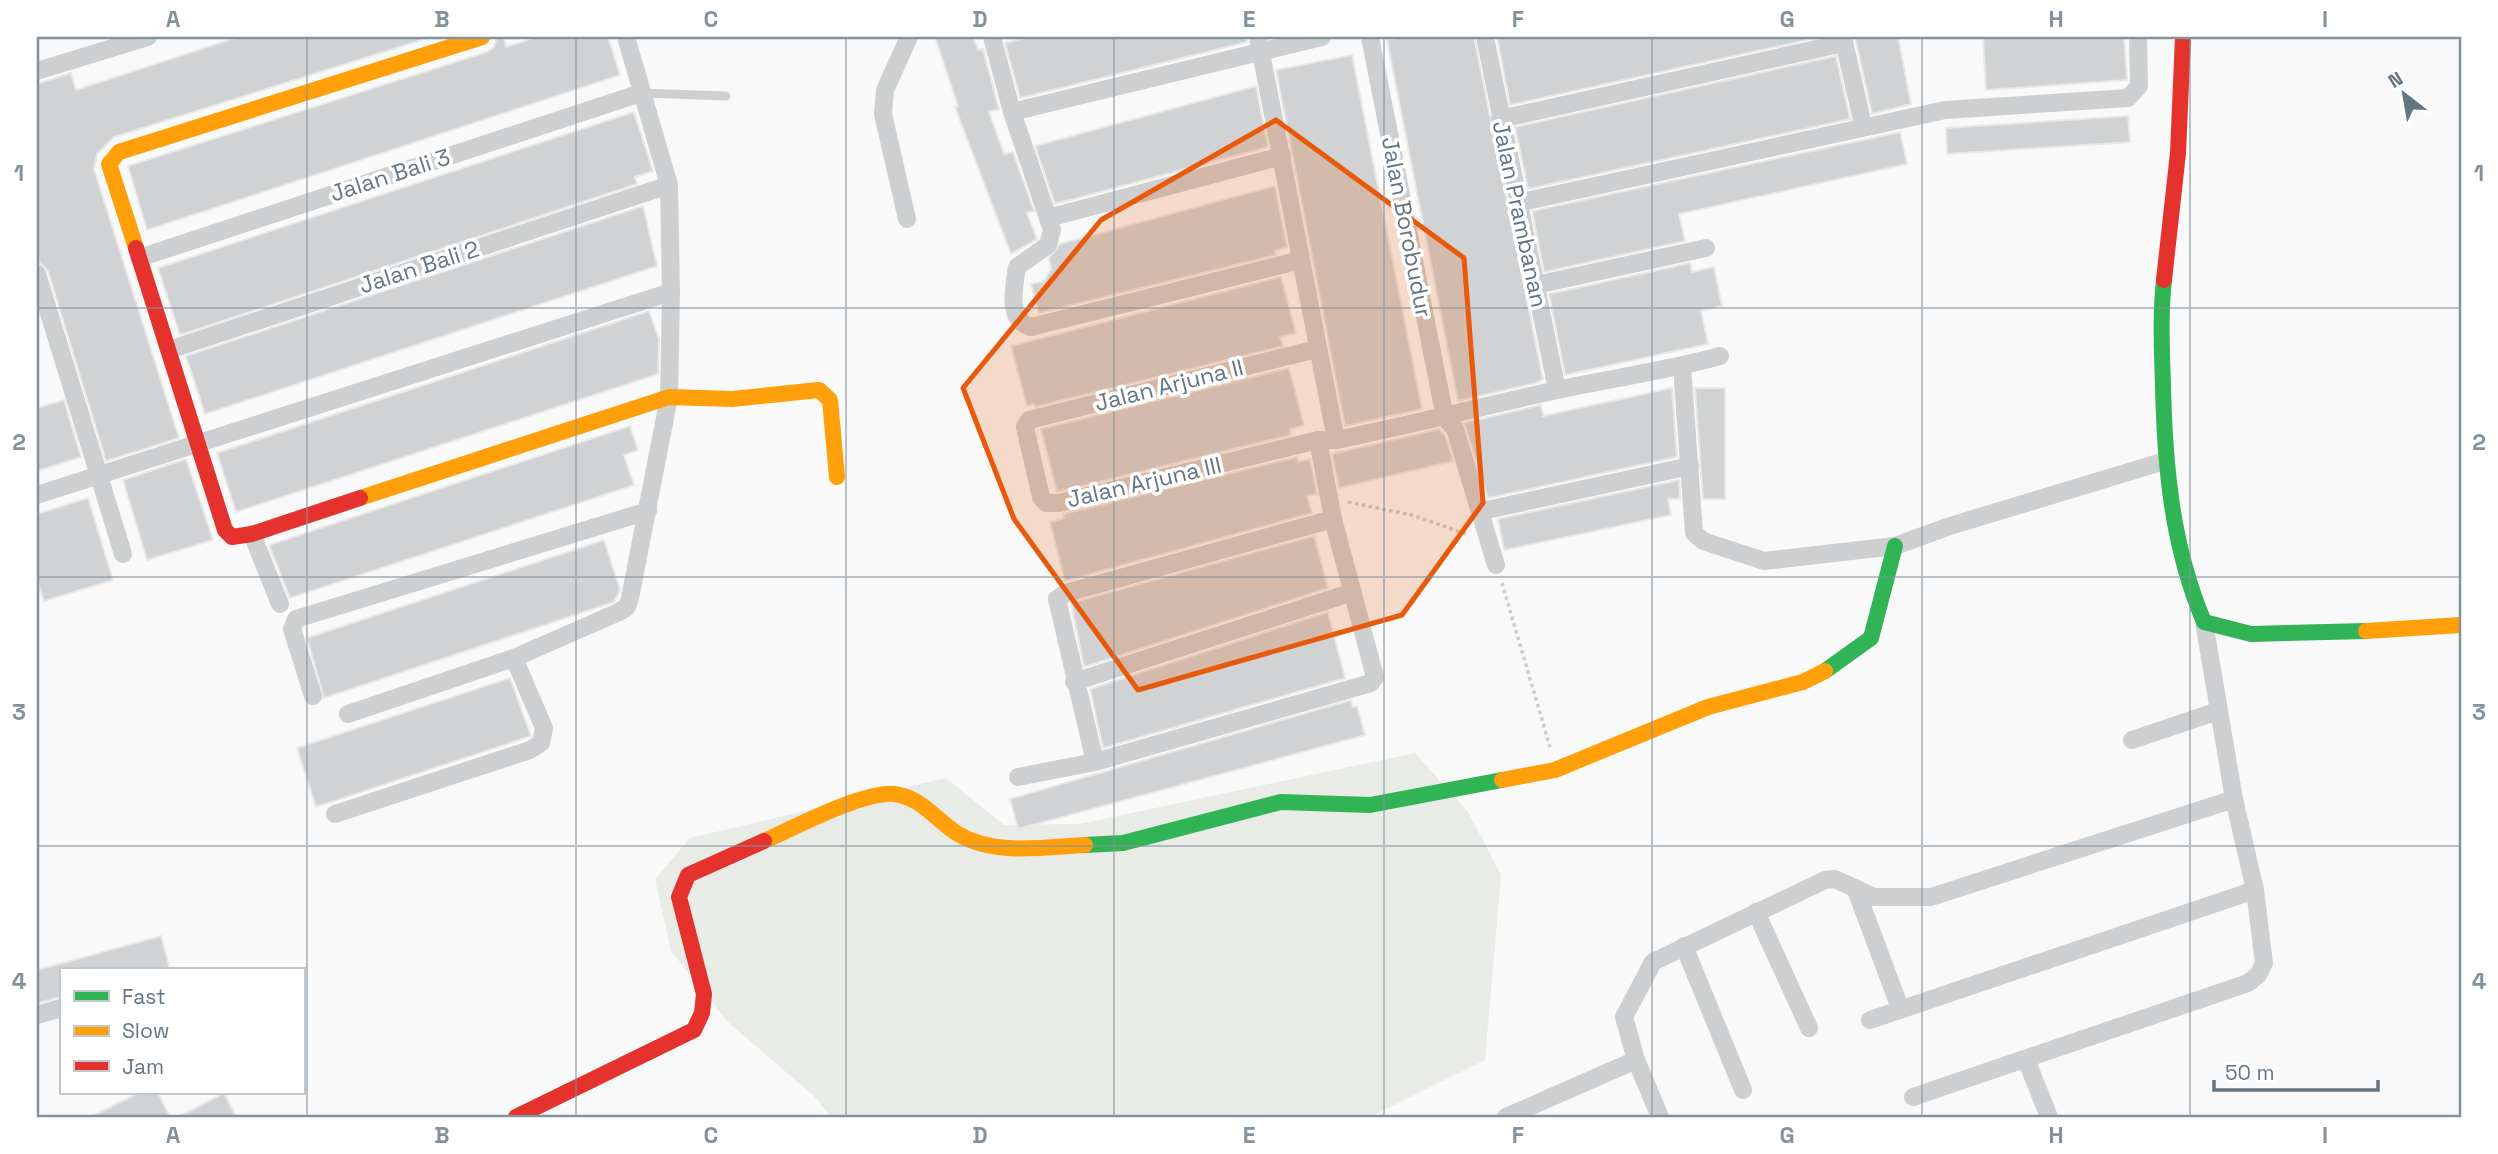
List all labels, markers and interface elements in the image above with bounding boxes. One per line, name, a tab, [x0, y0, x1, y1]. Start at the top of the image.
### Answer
text: A	[166, 4, 181, 34]
text: B	[434, 4, 450, 34]
text: C	[704, 4, 718, 34]
text: D	[972, 4, 988, 34]
text: E	[1243, 4, 1255, 34]
text: F	[1512, 4, 1524, 34]
text: G	[1779, 4, 1795, 34]
text: H	[2048, 4, 2064, 34]
text: I	[2322, 4, 2328, 34]
north arrow	[2368, 60, 2438, 130]
text: N	[2384, 66, 2407, 94]
street label: Jalan Prambanan	[1486, 118, 1554, 310]
street label: Jalan Borobudur	[1375, 134, 1439, 320]
street label: Jalan Bali 3	[326, 141, 454, 209]
text: 1	[14, 158, 24, 188]
text: 1	[2474, 158, 2484, 188]
street label: Jalan Bali 2	[355, 233, 483, 301]
street label: Jalan Arjuna II	[1092, 352, 1246, 418]
text: 2	[12, 427, 26, 457]
text: 2	[2472, 427, 2486, 457]
street label: Jalan Arjuna III	[1064, 450, 1224, 514]
text: 3	[12, 697, 26, 727]
text: 3	[2472, 697, 2486, 727]
text: 4	[12, 966, 27, 996]
text: 4	[2472, 966, 2487, 996]
legend	[60, 968, 304, 1094]
text: Fast	[122, 983, 166, 1010]
text: Slow	[122, 1017, 170, 1044]
scale bar	[2214, 1049, 2379, 1093]
text: Jam	[122, 1053, 164, 1080]
text: 50 m	[2225, 1059, 2275, 1086]
text: A	[166, 1120, 181, 1150]
text: B	[434, 1120, 450, 1150]
text: C	[704, 1120, 718, 1150]
text: D	[972, 1120, 988, 1150]
text: E	[1243, 1120, 1255, 1150]
text: F	[1512, 1120, 1524, 1150]
text: G	[1779, 1120, 1795, 1150]
text: H	[2048, 1120, 2064, 1150]
text: I	[2322, 1120, 2328, 1150]

